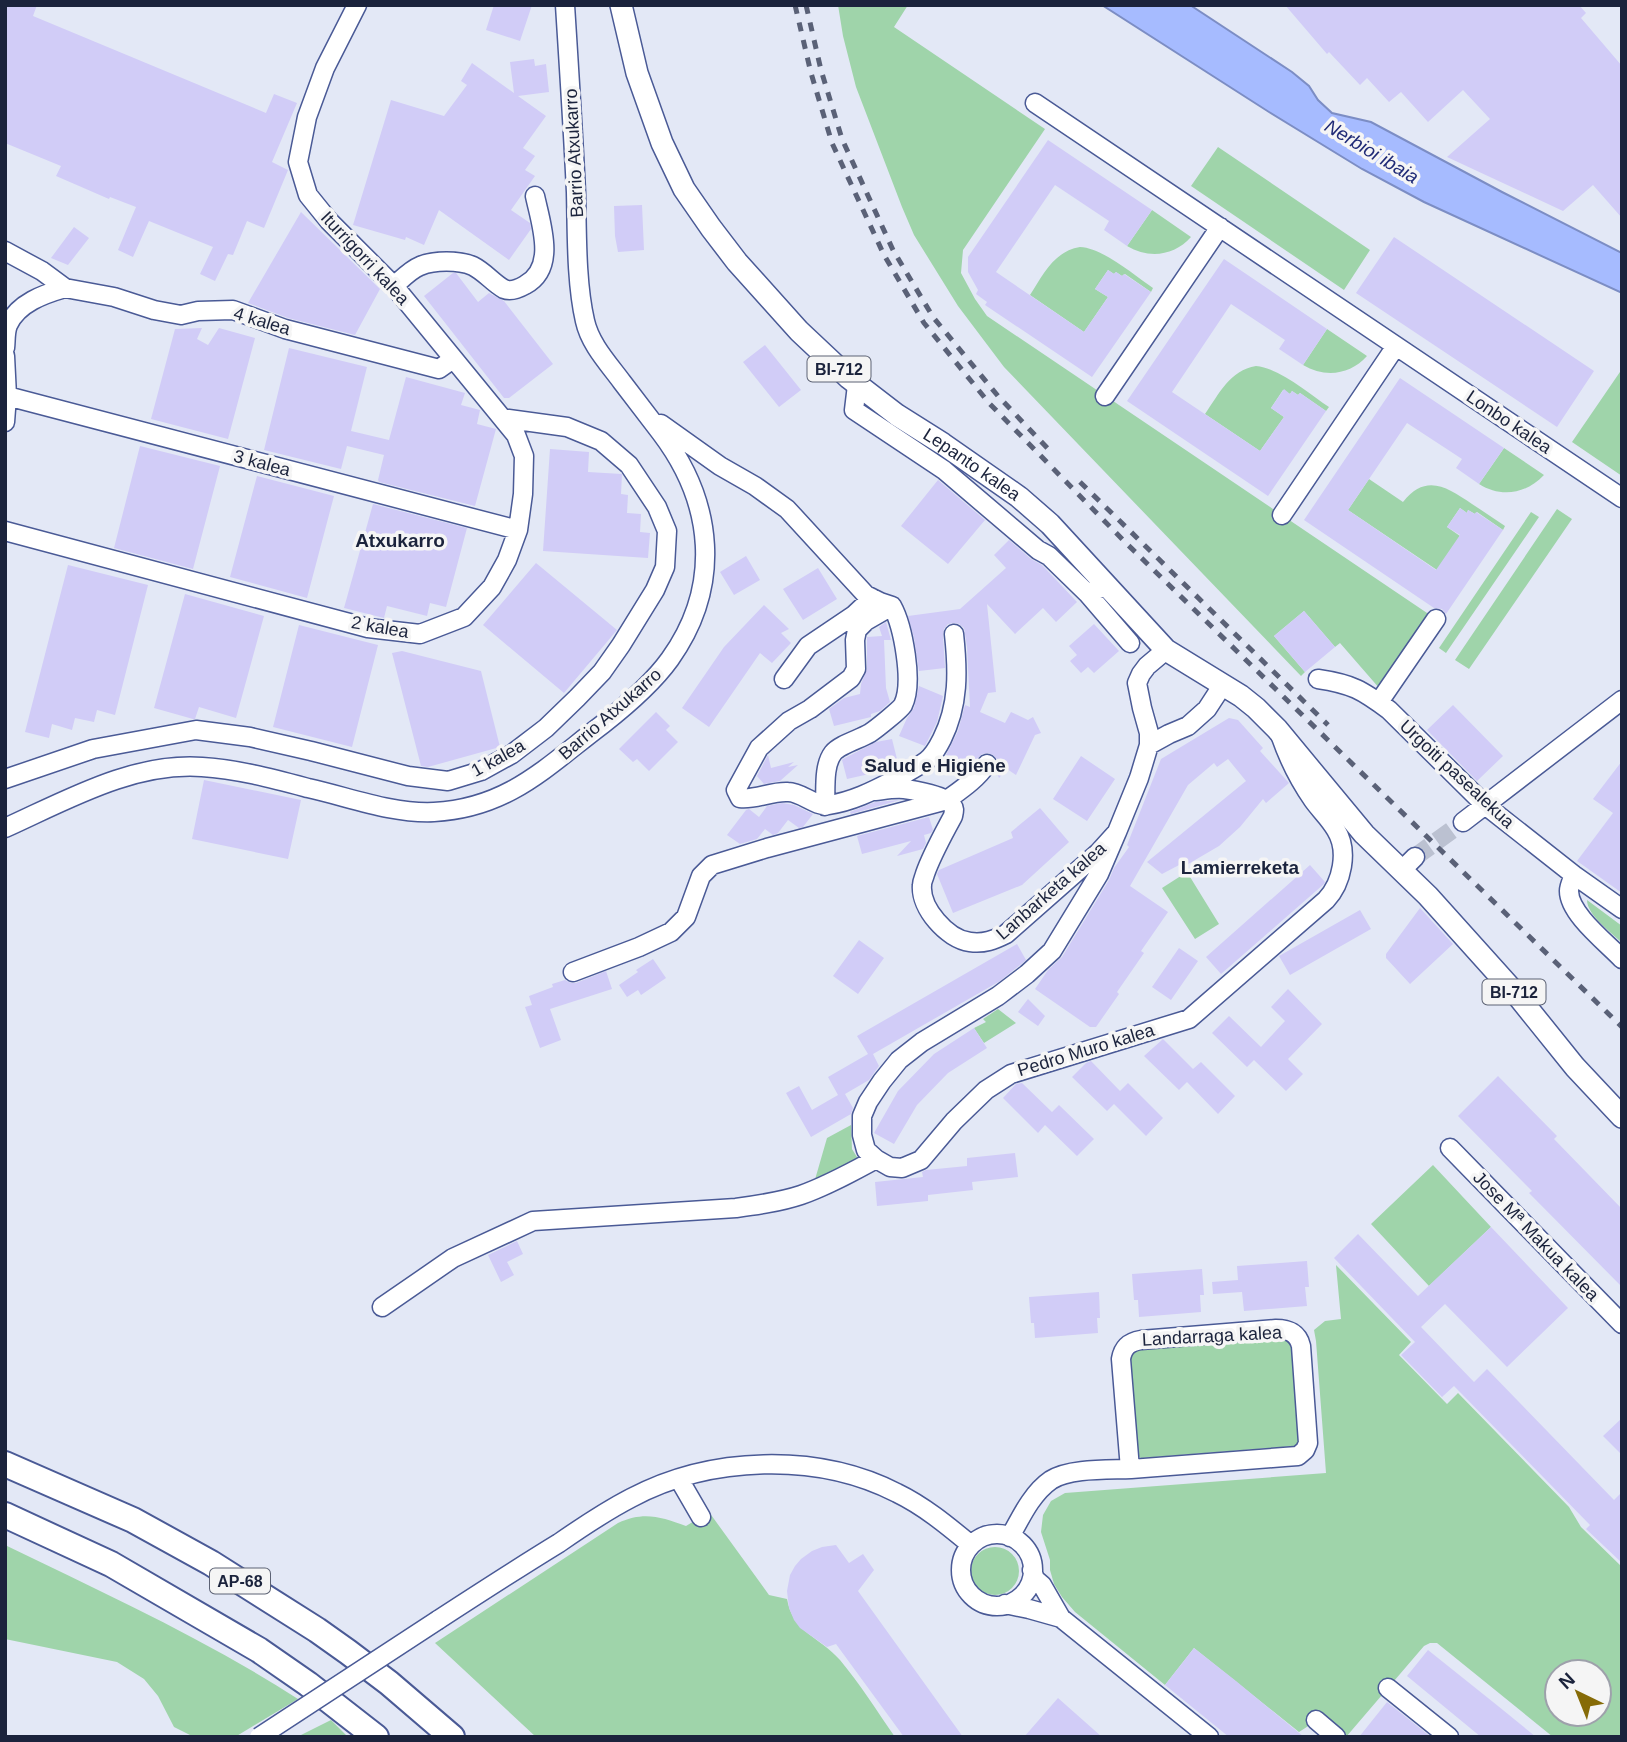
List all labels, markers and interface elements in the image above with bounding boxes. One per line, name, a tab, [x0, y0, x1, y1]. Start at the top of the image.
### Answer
street label: Barrio Atxukarro	[561, 88, 587, 218]
water label: Nerbioi ibaia	[1321, 115, 1422, 188]
street label: Iturrigorri kalea	[317, 207, 414, 309]
street label: 4 kalea	[231, 303, 294, 339]
road number: BI-712	[808, 356, 870, 382]
street label: Lonbo kalea	[1463, 386, 1556, 458]
street label: Lepanto kalea	[920, 424, 1025, 505]
street label: 3 kalea	[231, 446, 294, 480]
district label: Atxukarro	[355, 530, 445, 551]
street label: 2 kalea	[350, 612, 411, 642]
street label: Barrio Atxukarro	[555, 664, 665, 764]
street label: Urgoiti pasealekua	[1396, 716, 1519, 833]
street label: 1 kalea	[468, 735, 529, 781]
district label: Salud e Higiene	[864, 755, 1006, 776]
street label: Lanbarketa kalea	[992, 838, 1110, 944]
district label: Lamierreketa	[1181, 857, 1300, 878]
road number: BI-712	[1482, 980, 1546, 1004]
street label: Pedro Muro kalea	[1015, 1019, 1158, 1080]
street label: Jose Mª Makua kalea	[1469, 1167, 1604, 1305]
street label: Landarraga kalea	[1142, 1322, 1283, 1350]
road number: AP-68	[210, 1568, 270, 1594]
north arrow	[1543, 1658, 1613, 1728]
text: N	[1555, 1669, 1579, 1693]

